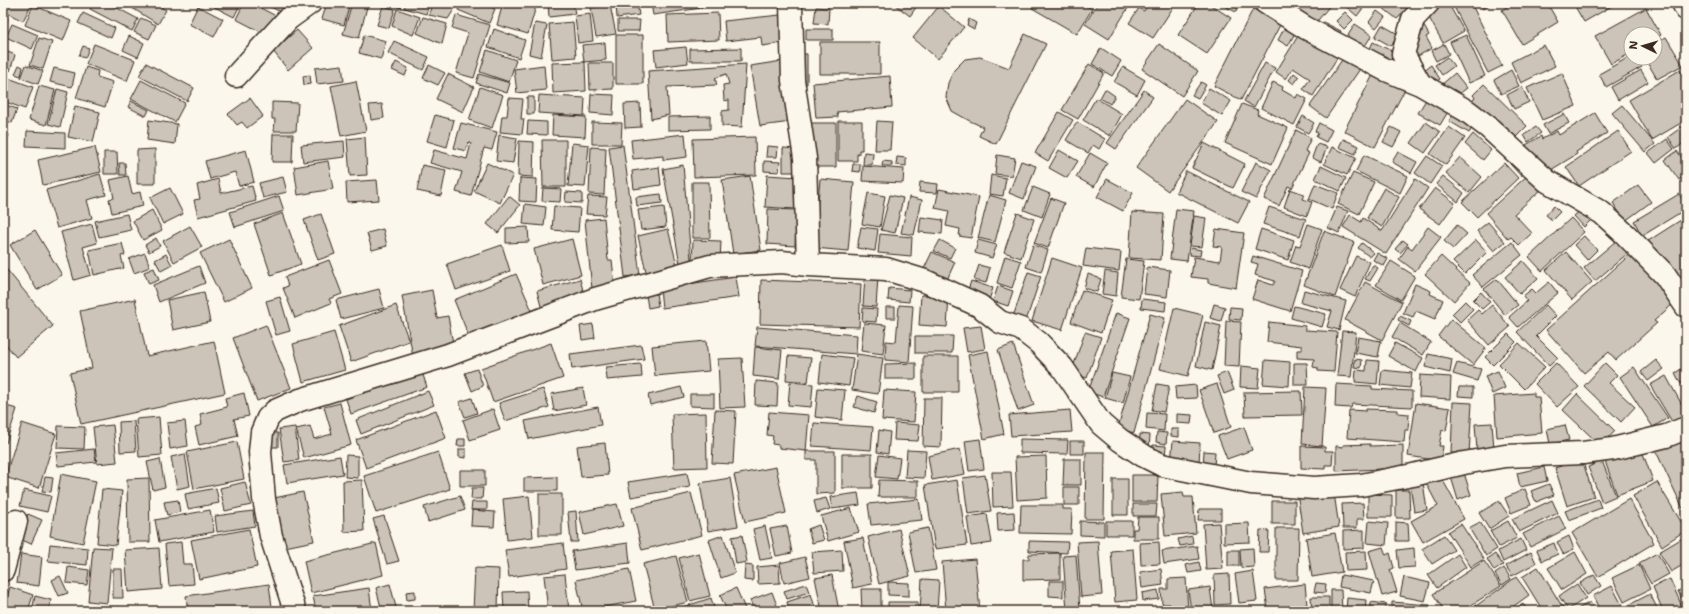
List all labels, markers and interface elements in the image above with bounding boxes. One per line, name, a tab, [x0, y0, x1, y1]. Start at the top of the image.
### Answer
north arrow	[1623, 26, 1663, 66]
text: N	[1626, 40, 1641, 50]

